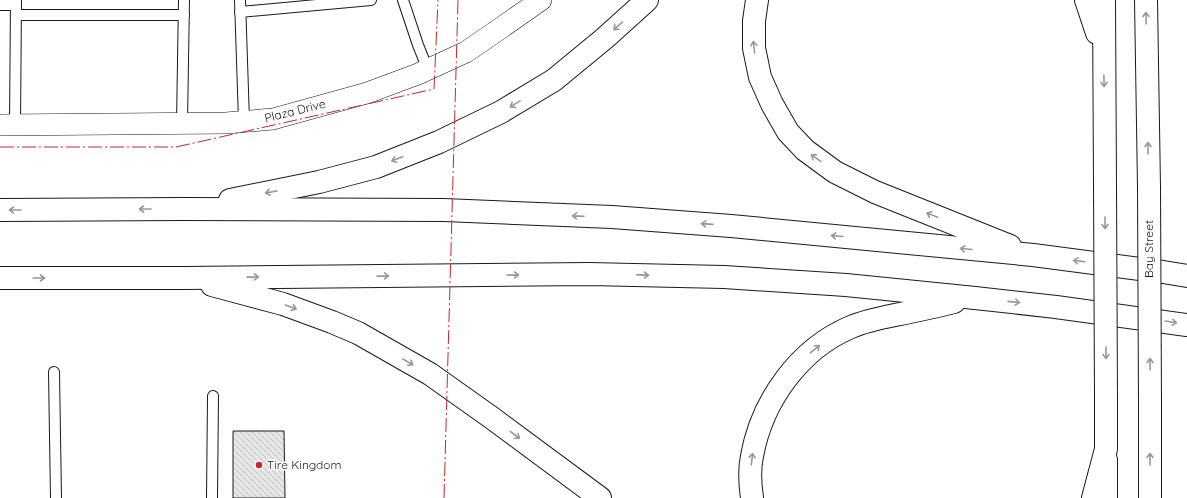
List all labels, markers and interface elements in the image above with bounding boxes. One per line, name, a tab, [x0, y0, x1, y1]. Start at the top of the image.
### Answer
one-way arrow	[1142, 12, 1150, 25]
one-way arrow	[613, 22, 623, 31]
one-way arrow	[751, 41, 758, 54]
one-way arrow	[1100, 74, 1108, 87]
street label: Plaza Drive	[263, 96, 327, 125]
one-way arrow	[510, 100, 521, 108]
one-way arrow	[1144, 142, 1152, 155]
one-way arrow	[810, 154, 821, 162]
one-way arrow	[391, 155, 403, 163]
one-way arrow	[265, 188, 278, 196]
one-way arrow	[139, 205, 152, 213]
one-way arrow	[9, 206, 22, 214]
one-way arrow	[926, 211, 938, 218]
one-way arrow	[572, 212, 585, 219]
one-way arrow	[1101, 216, 1109, 229]
street label: Bay Street	[1141, 220, 1156, 278]
one-way arrow	[701, 221, 714, 228]
one-way arrow	[831, 233, 844, 240]
one-way arrow	[960, 245, 973, 252]
one-way arrow	[1073, 257, 1086, 265]
one-way arrow	[506, 271, 519, 279]
one-way arrow	[636, 271, 649, 279]
one-way arrow	[376, 272, 389, 280]
one-way arrow	[246, 273, 259, 281]
one-way arrow	[32, 274, 45, 282]
one-way arrow	[1007, 298, 1020, 306]
one-way arrow	[285, 303, 297, 311]
one-way arrow	[1164, 318, 1177, 326]
one-way arrow	[809, 345, 820, 354]
one-way arrow	[1102, 346, 1110, 359]
one-way arrow	[402, 358, 414, 366]
one-way arrow	[1146, 358, 1154, 371]
one-way arrow	[510, 431, 521, 440]
one-way arrow	[748, 453, 755, 466]
one-way arrow	[1146, 453, 1154, 466]
place label: Tire Kingdom	[267, 457, 342, 472]
marker: Tire Kingdom	[254, 460, 264, 470]

